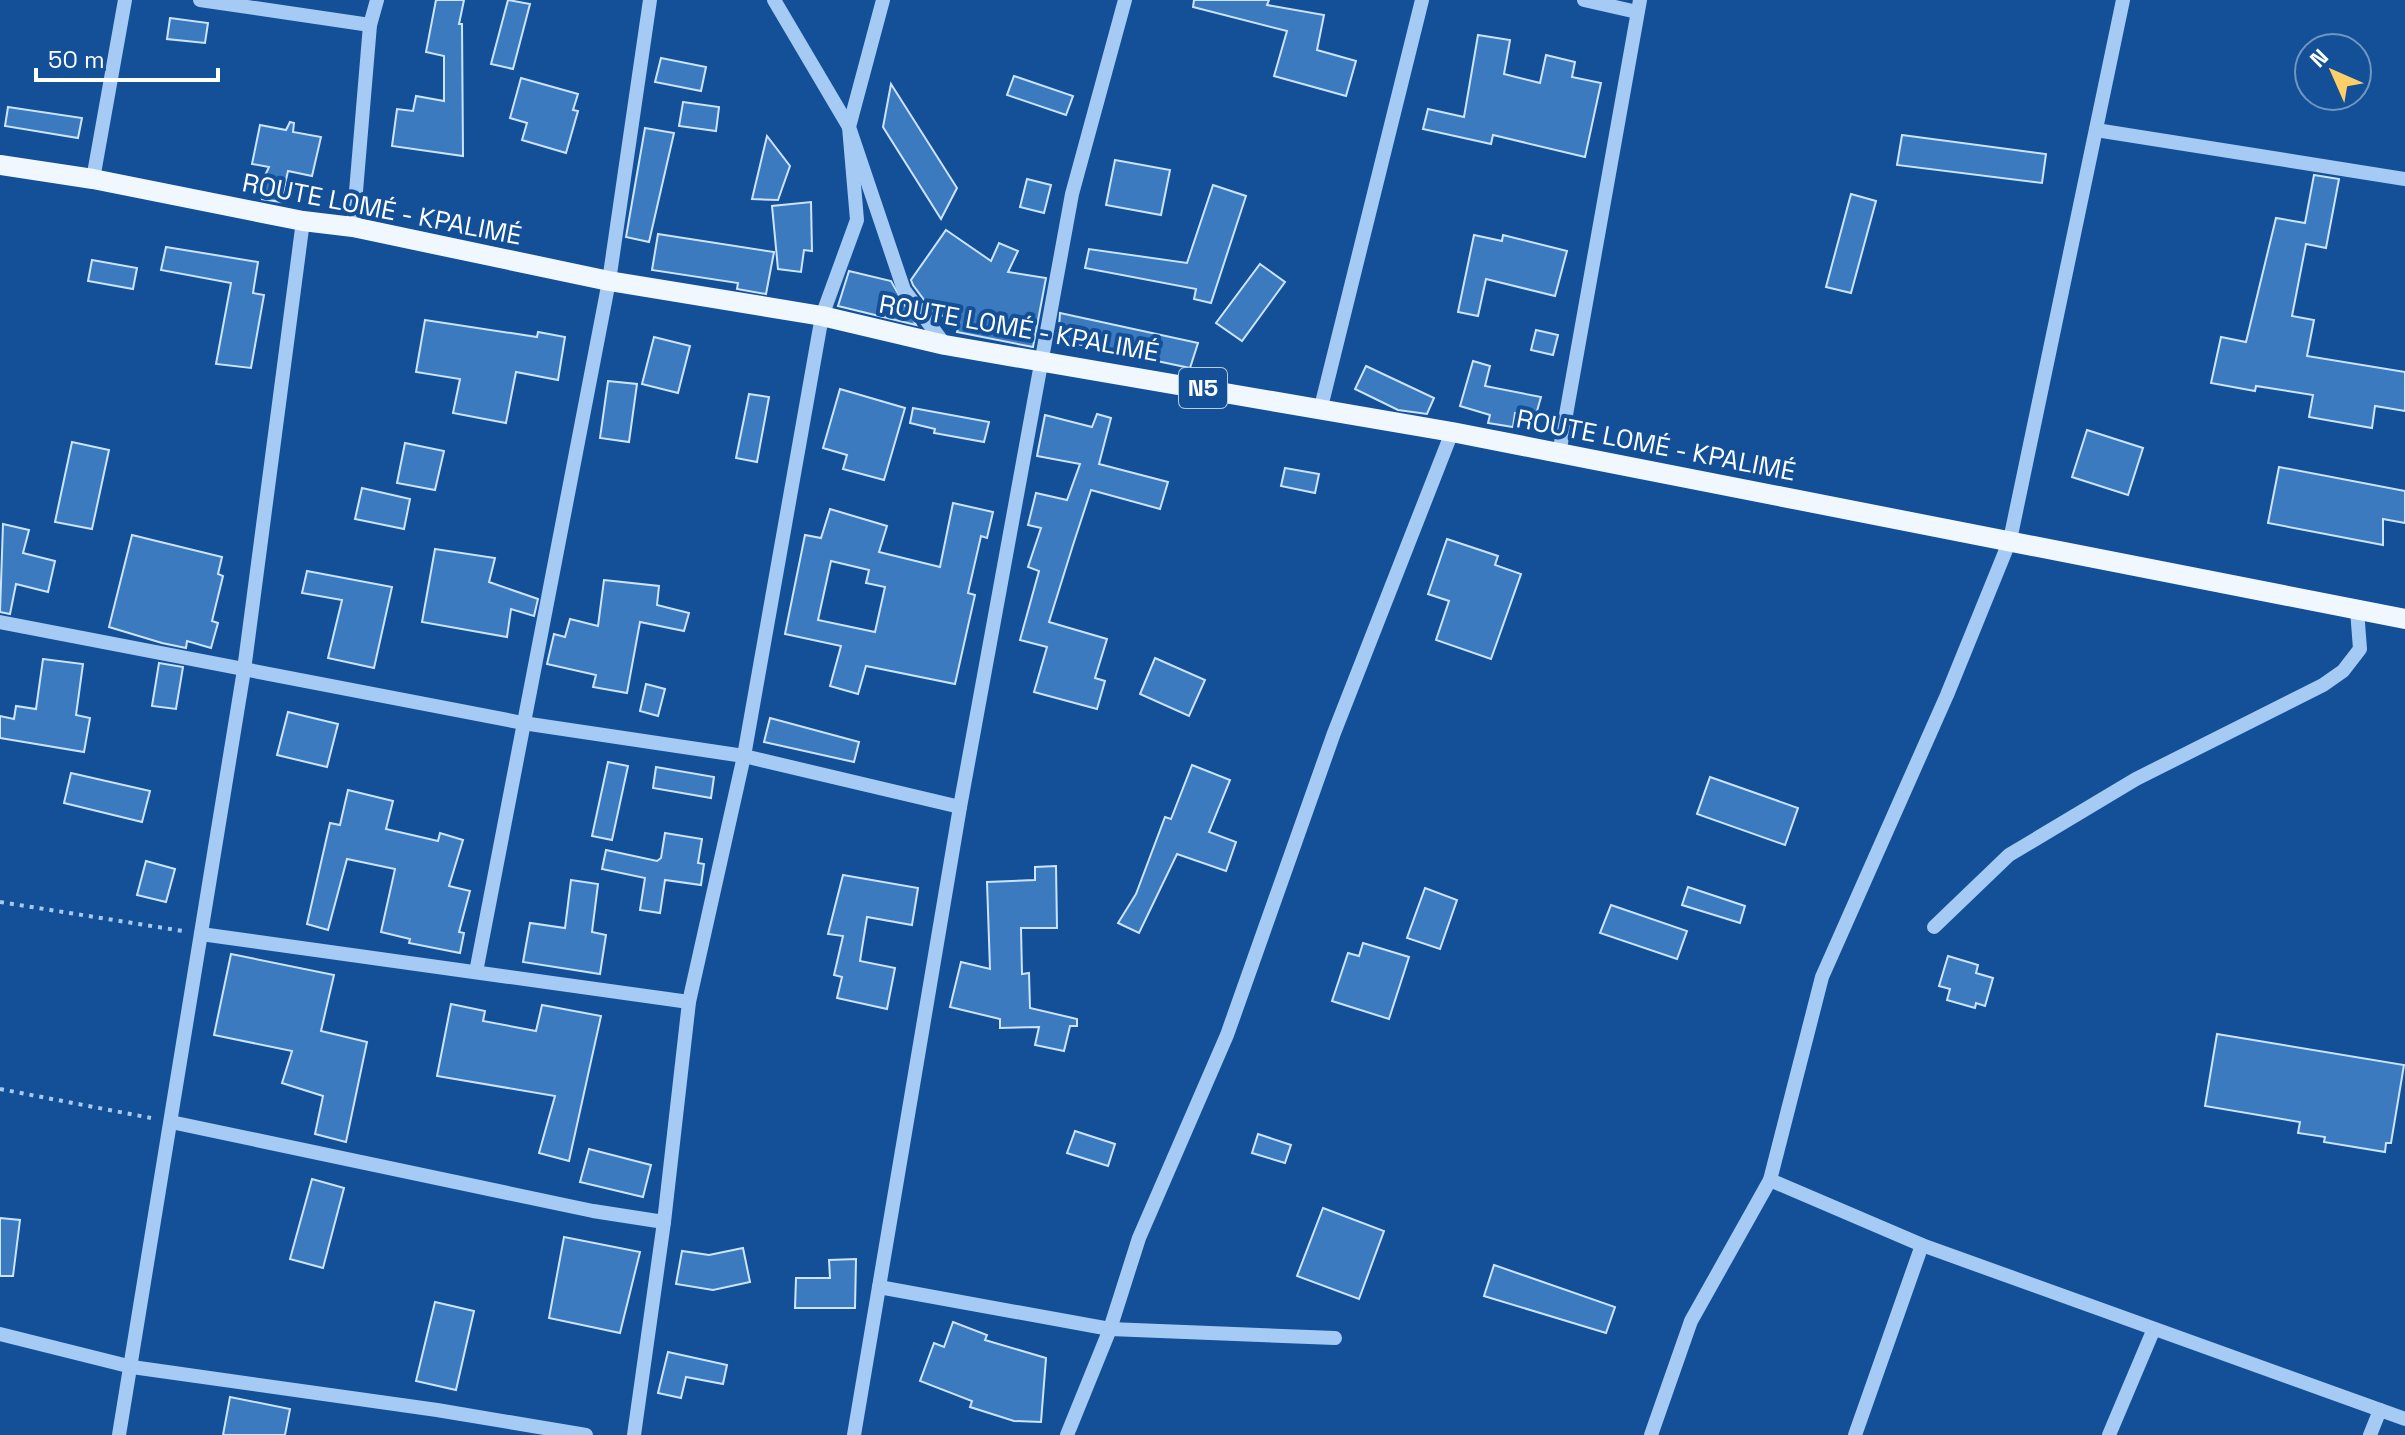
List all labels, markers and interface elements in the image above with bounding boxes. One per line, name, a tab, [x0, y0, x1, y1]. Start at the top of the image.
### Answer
scale bar	[36, 32, 218, 82]
north arrow	[2293, 32, 2373, 112]
text: N	[2304, 43, 2334, 73]
text: 50 m	[48, 44, 105, 75]
street label: ROUTE LOMÉ - KPALIMÉ	[240, 165, 524, 253]
street label: ROUTE LOMÉ - KPALIMÉ	[876, 287, 1162, 369]
road number: N5	[1179, 368, 1227, 408]
street label: ROUTE LOMÉ - KPALIMÉ	[1514, 401, 1798, 489]

